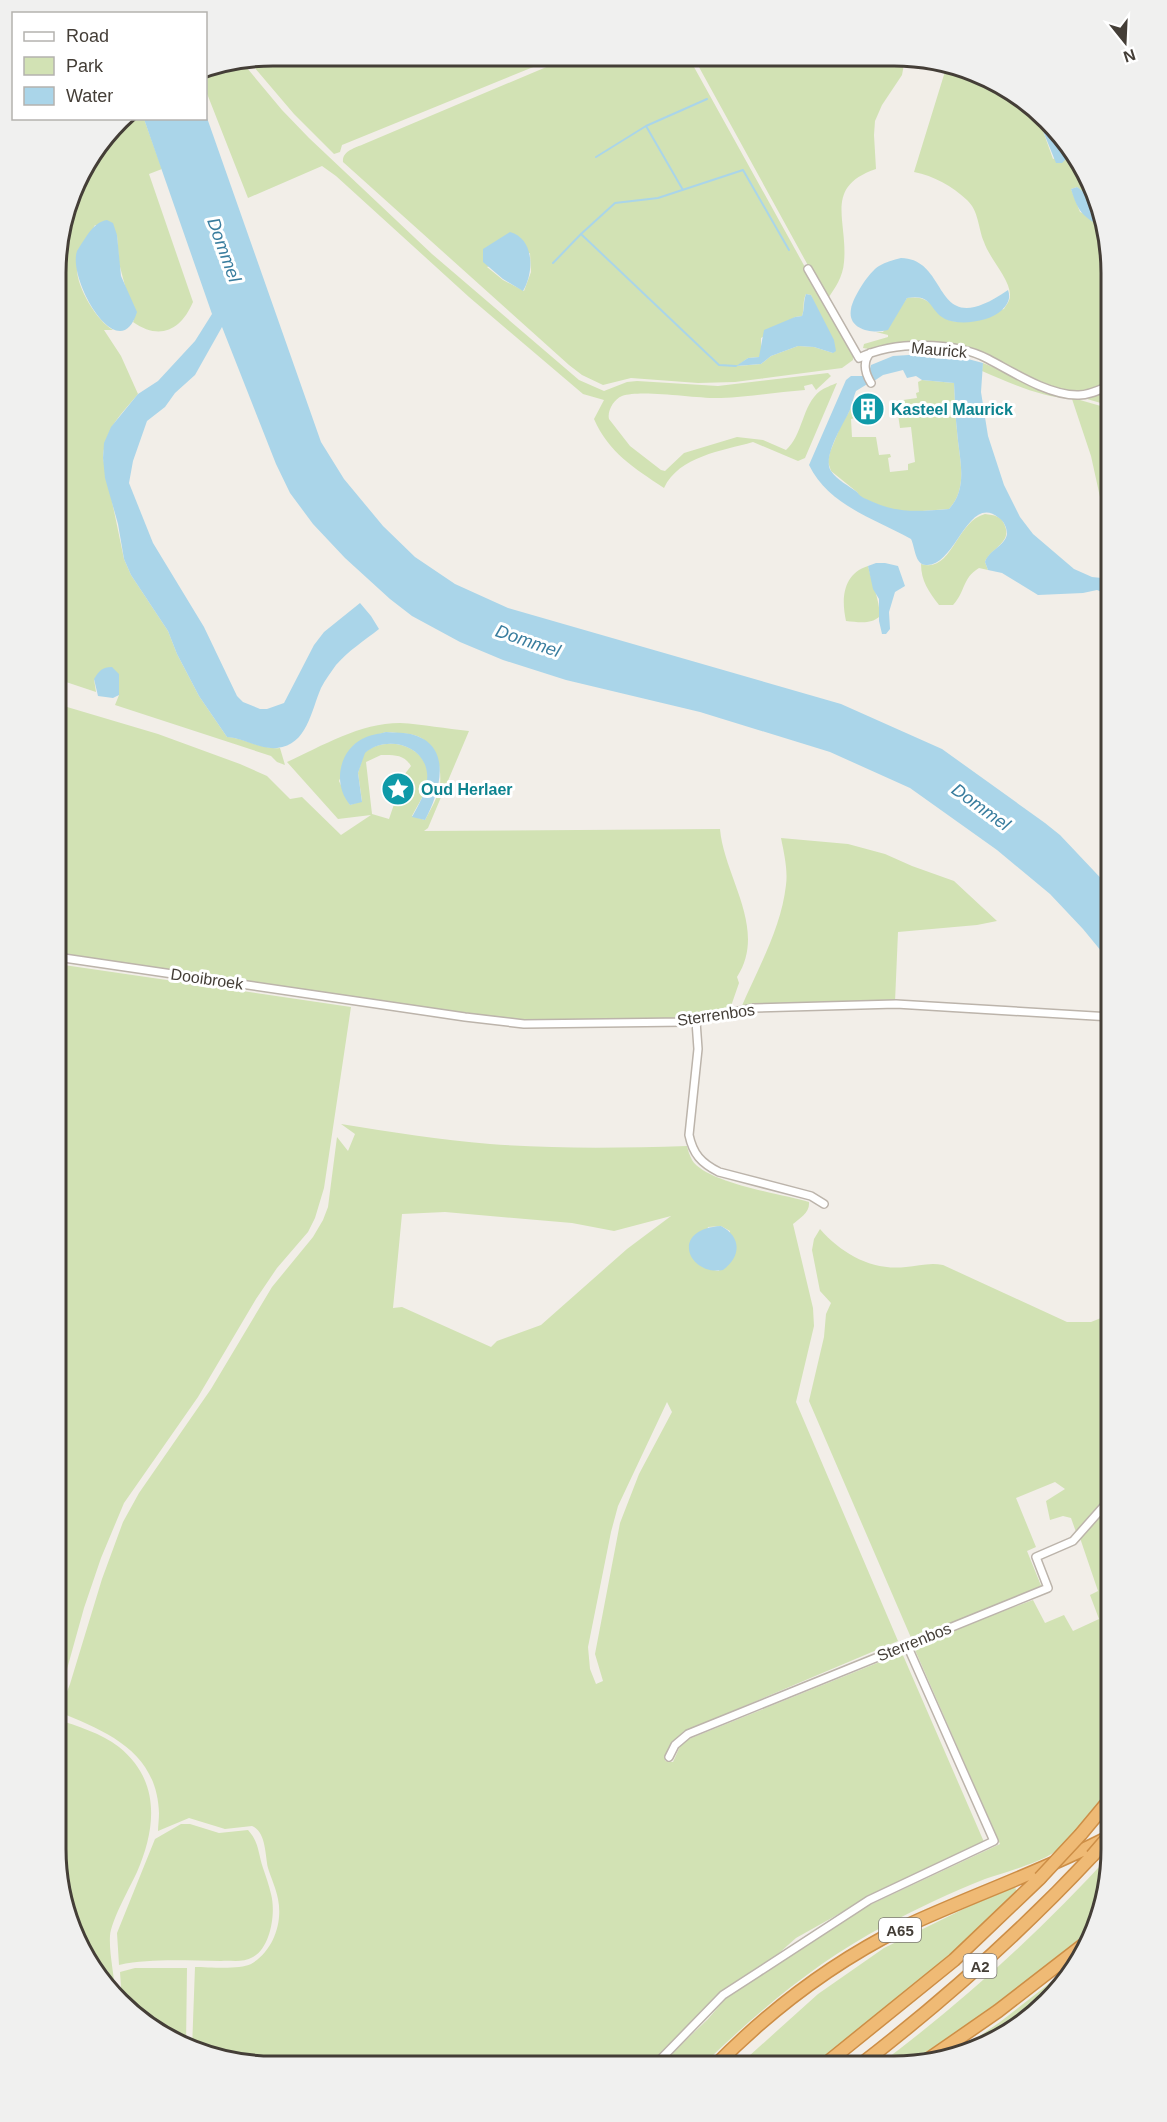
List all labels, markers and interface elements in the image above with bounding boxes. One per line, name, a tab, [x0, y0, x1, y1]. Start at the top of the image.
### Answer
legend	[12, 12, 207, 120]
north arrow	[1095, 12, 1155, 72]
text: Road	[66, 26, 109, 46]
text: N	[1121, 46, 1138, 66]
text: Park	[66, 56, 104, 76]
text: Water	[66, 86, 113, 106]
water label: Dommel	[203, 215, 245, 286]
street label: Maurick	[910, 339, 969, 361]
building icon: Kasteel Maurick	[850, 391, 886, 427]
place label: Kasteel Maurick	[891, 401, 1013, 418]
water label: Dommel	[493, 621, 564, 662]
place icon: Oud Herlaer	[380, 771, 416, 807]
water label: Dommel	[948, 779, 1015, 835]
place label: Oud Herlaer	[421, 781, 513, 798]
street label: Dooibroek	[170, 966, 245, 993]
street label: Sterrenbos	[676, 1001, 756, 1029]
street label: Sterrenbos	[875, 1619, 953, 1665]
road number: A65	[879, 1918, 921, 1942]
road number: A2	[964, 1954, 996, 1978]

